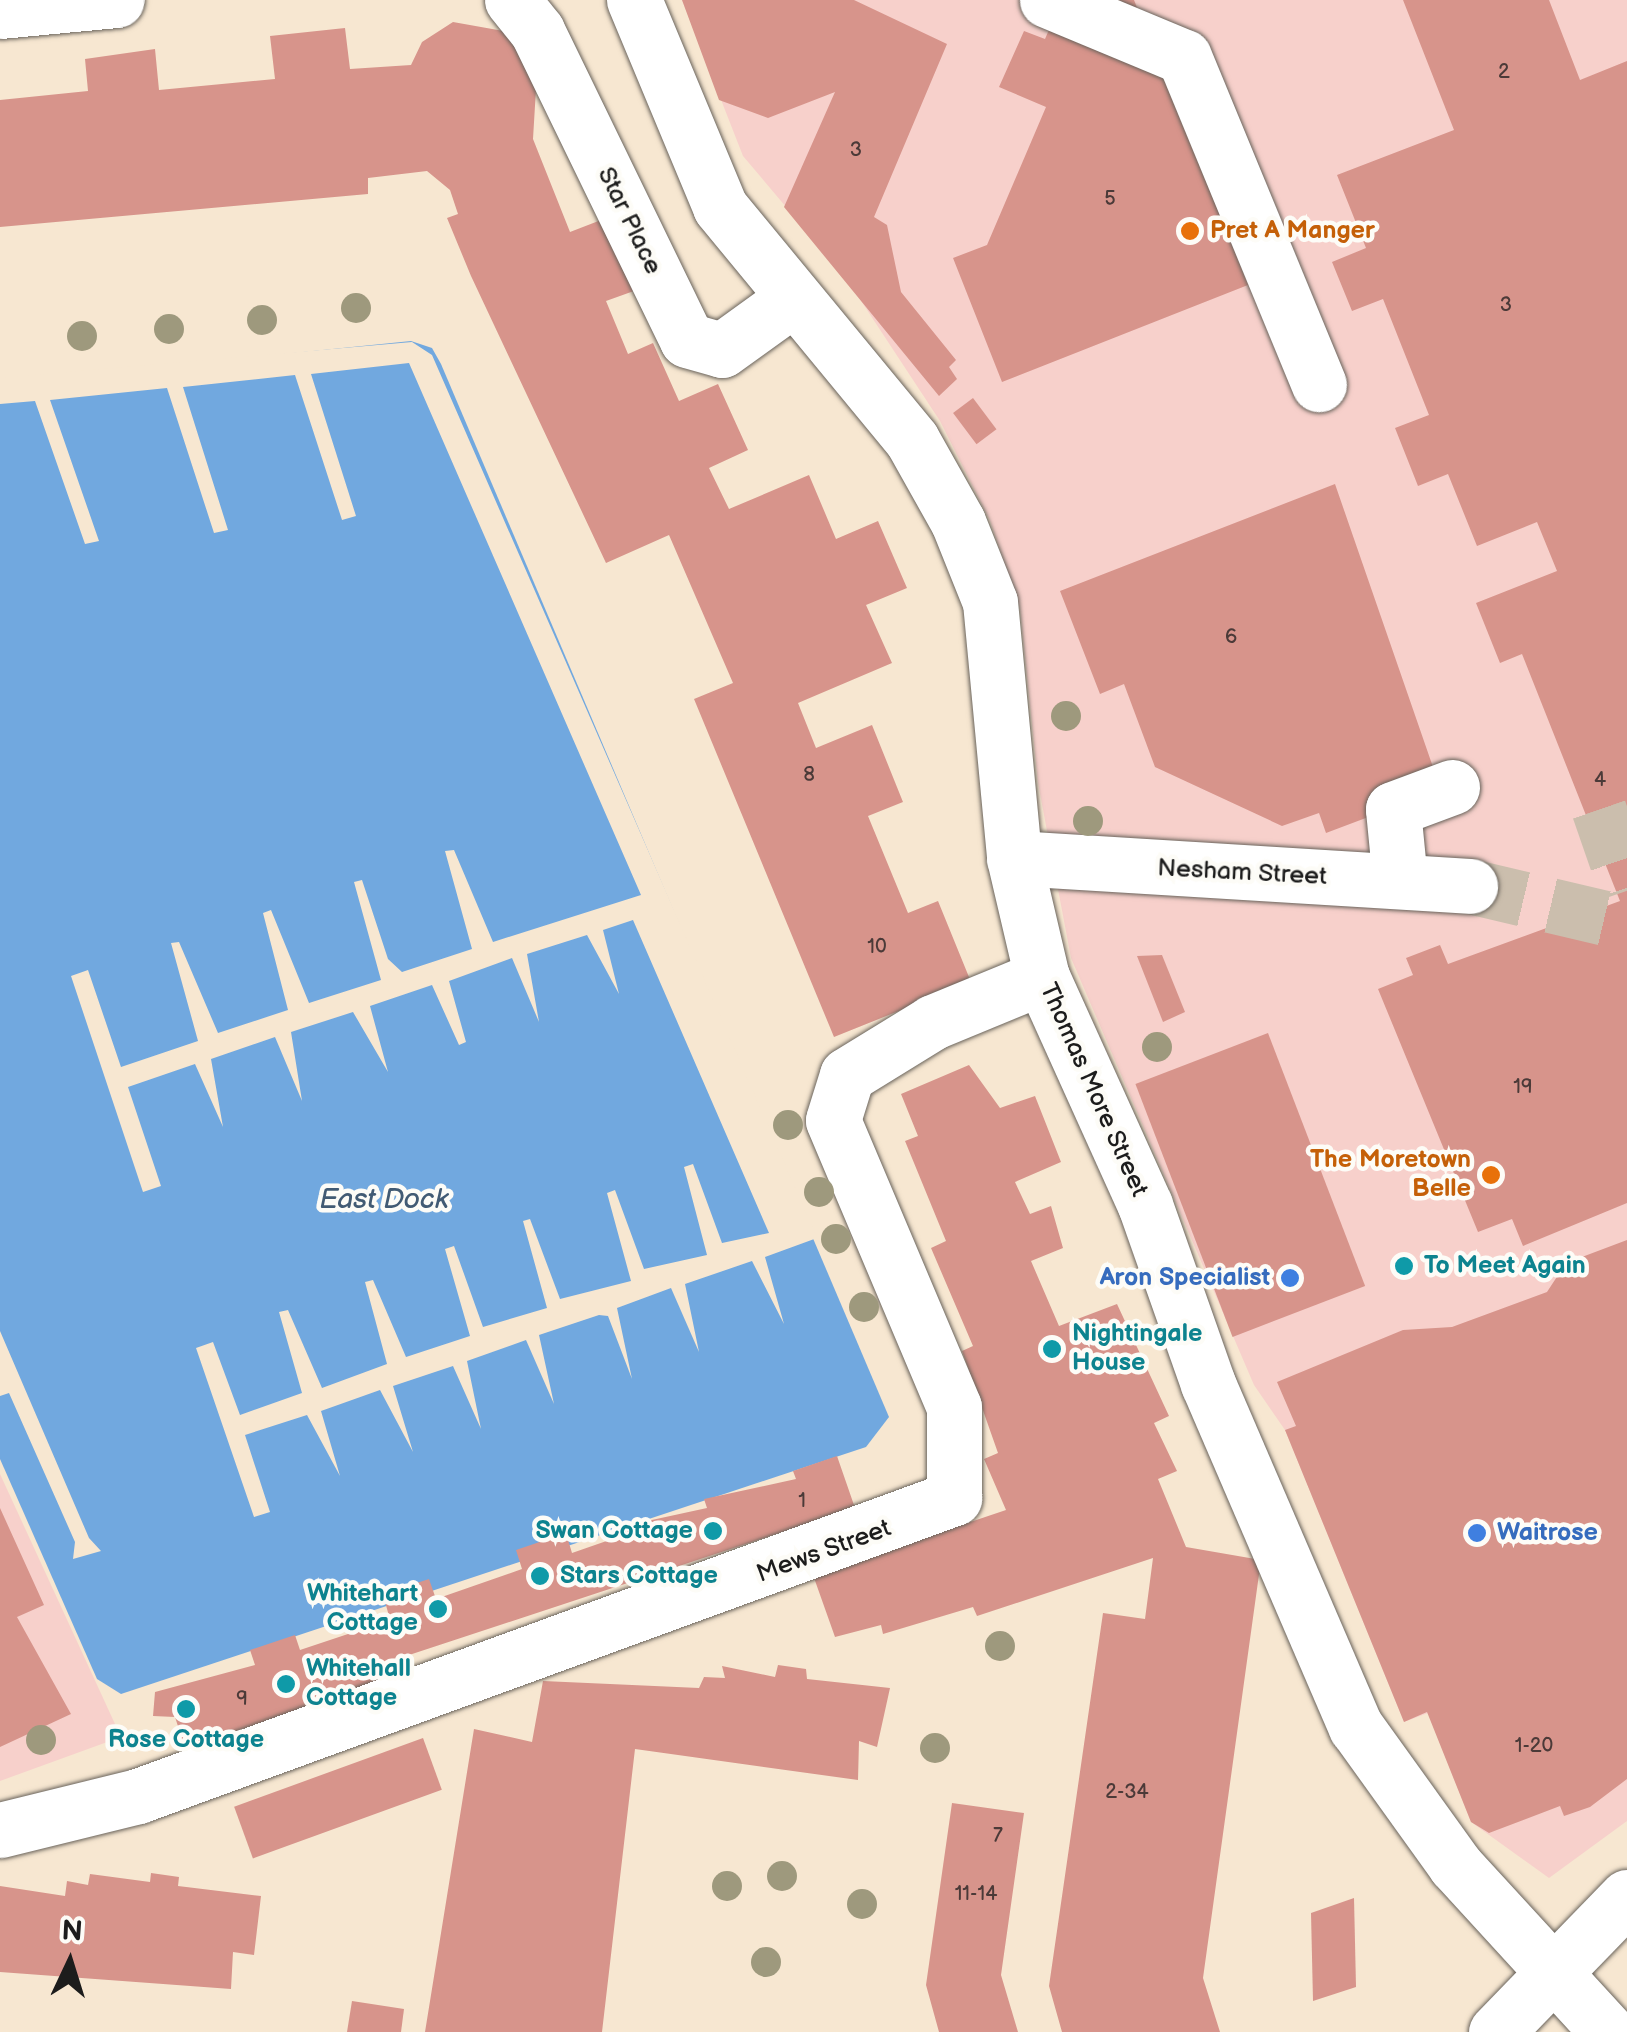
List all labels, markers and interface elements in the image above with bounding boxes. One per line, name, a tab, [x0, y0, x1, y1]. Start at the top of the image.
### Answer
house number: 2	[1498, 60, 1510, 84]
house number: 3	[850, 138, 862, 162]
street label: Star Place	[590, 163, 668, 279]
house number: 5	[1104, 187, 1116, 211]
place label: Pret A Manger	[1210, 216, 1375, 246]
marker: Pret A Manger	[1179, 220, 1201, 242]
house number: 3	[1500, 293, 1512, 317]
house number: 6	[1225, 625, 1237, 649]
house number: 8	[803, 763, 815, 787]
house number: 4	[1594, 768, 1606, 792]
street label: Nesham Street	[1156, 854, 1328, 892]
house number: 10	[867, 935, 887, 959]
street label: Thomas More Street	[1032, 978, 1154, 1202]
house number: 19	[1513, 1075, 1533, 1099]
place label: The Moretown Belle	[1310, 1146, 1471, 1205]
marker: The Moretown Belle	[1480, 1164, 1502, 1186]
water label: East Dock	[320, 1183, 448, 1217]
place label: To Meet Again	[1424, 1251, 1586, 1281]
marker: To Meet Again	[1393, 1255, 1415, 1277]
place label: Aron Specialist	[1100, 1263, 1270, 1293]
marker: Aron Specialist	[1279, 1267, 1301, 1289]
place label: Nightingale House	[1072, 1320, 1202, 1379]
marker: Nightingale House	[1041, 1338, 1063, 1360]
house number: 1	[798, 1489, 806, 1513]
street label: Mews Street	[753, 1514, 895, 1590]
place label: Swan Cottage	[535, 1516, 693, 1546]
place label: Waitrose	[1497, 1518, 1598, 1548]
marker: Swan Cottage	[702, 1520, 724, 1542]
marker: Waitrose	[1466, 1522, 1488, 1544]
place label: Stars Cottage	[560, 1561, 718, 1591]
marker: Stars Cottage	[529, 1565, 551, 1587]
place label: Whitehart Cottage	[307, 1580, 418, 1639]
marker: Whitehart Cottage	[427, 1598, 449, 1620]
place label: Whitehall Cottage	[306, 1655, 411, 1714]
marker: Whitehall Cottage	[275, 1673, 297, 1695]
house number: 9	[236, 1687, 248, 1711]
marker: Rose Cottage	[175, 1698, 197, 1720]
place label: Rose Cottage	[108, 1725, 264, 1755]
house number: 1-20	[1515, 1734, 1553, 1758]
house number: 2-34	[1105, 1780, 1149, 1804]
house number: 7	[993, 1824, 1003, 1848]
house number: 11-14	[955, 1882, 997, 1906]
north arrow	[20, 1912, 120, 2012]
text: N	[60, 1914, 84, 1949]

